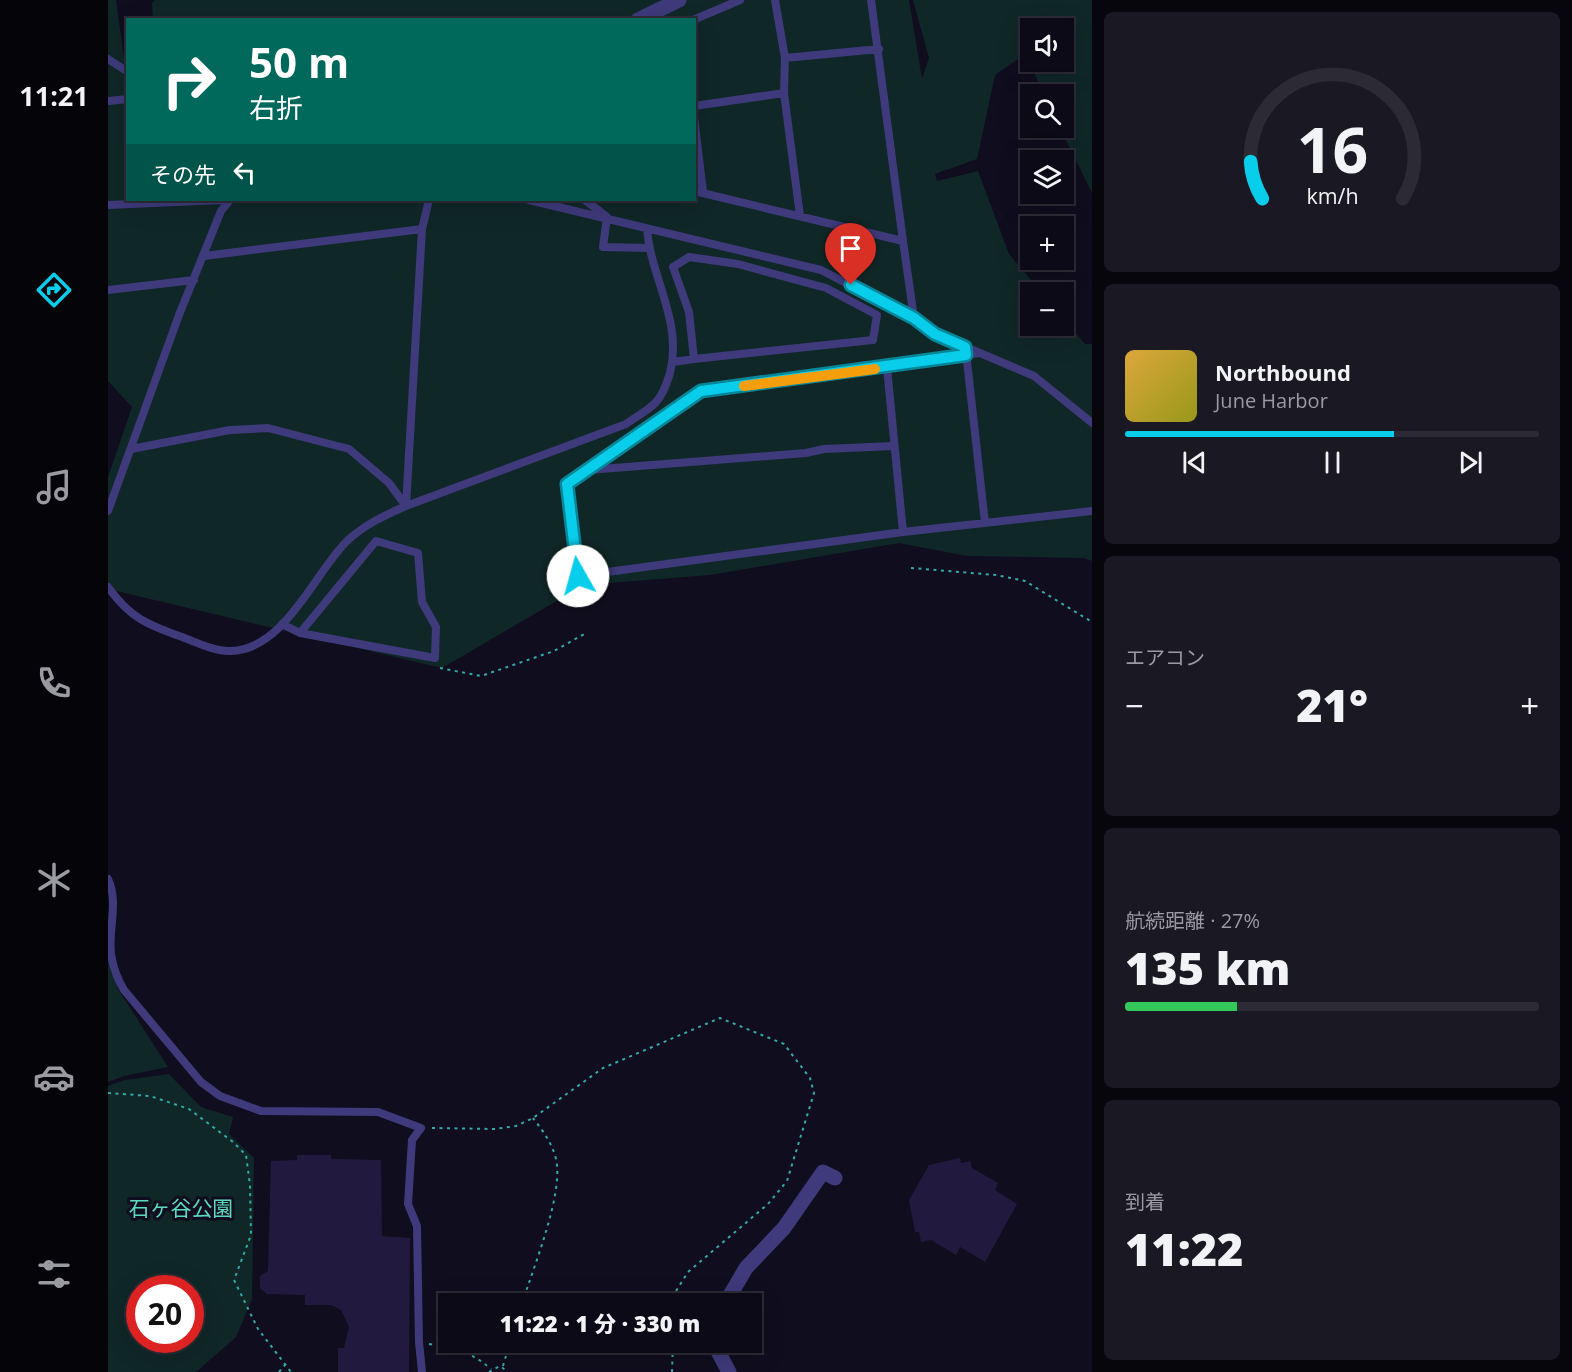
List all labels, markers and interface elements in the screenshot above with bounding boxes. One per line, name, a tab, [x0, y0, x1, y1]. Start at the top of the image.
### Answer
map controls	[1020, 18, 1074, 336]
button: sound	[1020, 18, 1074, 72]
text: 50 m	[249, 33, 349, 90]
icon: right	[150, 42, 228, 120]
text: 11:21	[19, 77, 89, 114]
button: search	[1020, 84, 1074, 138]
text: 右折	[249, 89, 303, 126]
text: 16	[1296, 106, 1368, 191]
button: layers	[1020, 150, 1074, 204]
icon: left	[228, 156, 261, 189]
text: その先	[150, 159, 216, 189]
text: km/h	[1306, 181, 1358, 210]
button: +	[1020, 216, 1074, 270]
pin	[825, 223, 876, 285]
icon: arrive	[834, 232, 867, 265]
icon: directions	[33, 269, 75, 311]
button: −	[1020, 282, 1074, 336]
text: Northbound	[1215, 357, 1351, 387]
text: June Harbor	[1215, 387, 1328, 414]
icon: previous	[1178, 446, 1211, 479]
icon: pause	[1316, 446, 1349, 479]
icon: next	[1454, 446, 1487, 479]
icon: music	[33, 466, 75, 508]
position arrow	[546, 544, 610, 608]
text: エアコン	[1125, 644, 1205, 671]
icon: phone	[33, 662, 75, 704]
text: 21°	[1296, 674, 1368, 735]
text: −	[1125, 683, 1144, 728]
text: +	[1520, 683, 1539, 728]
icon: climate	[33, 859, 75, 901]
text: 航続距離 · 27%	[1125, 907, 1260, 934]
text: 135 km	[1125, 937, 1290, 998]
icon: car	[33, 1056, 75, 1098]
text: 到着	[1125, 1188, 1165, 1215]
park label: 石ヶ谷公園	[129, 1194, 234, 1222]
text: 11:22	[1125, 1218, 1243, 1279]
icon: filters	[33, 1253, 75, 1295]
speed limit sign: 20	[126, 1275, 204, 1353]
text: 11:22 · 1 分 · 330 m	[500, 1308, 700, 1338]

